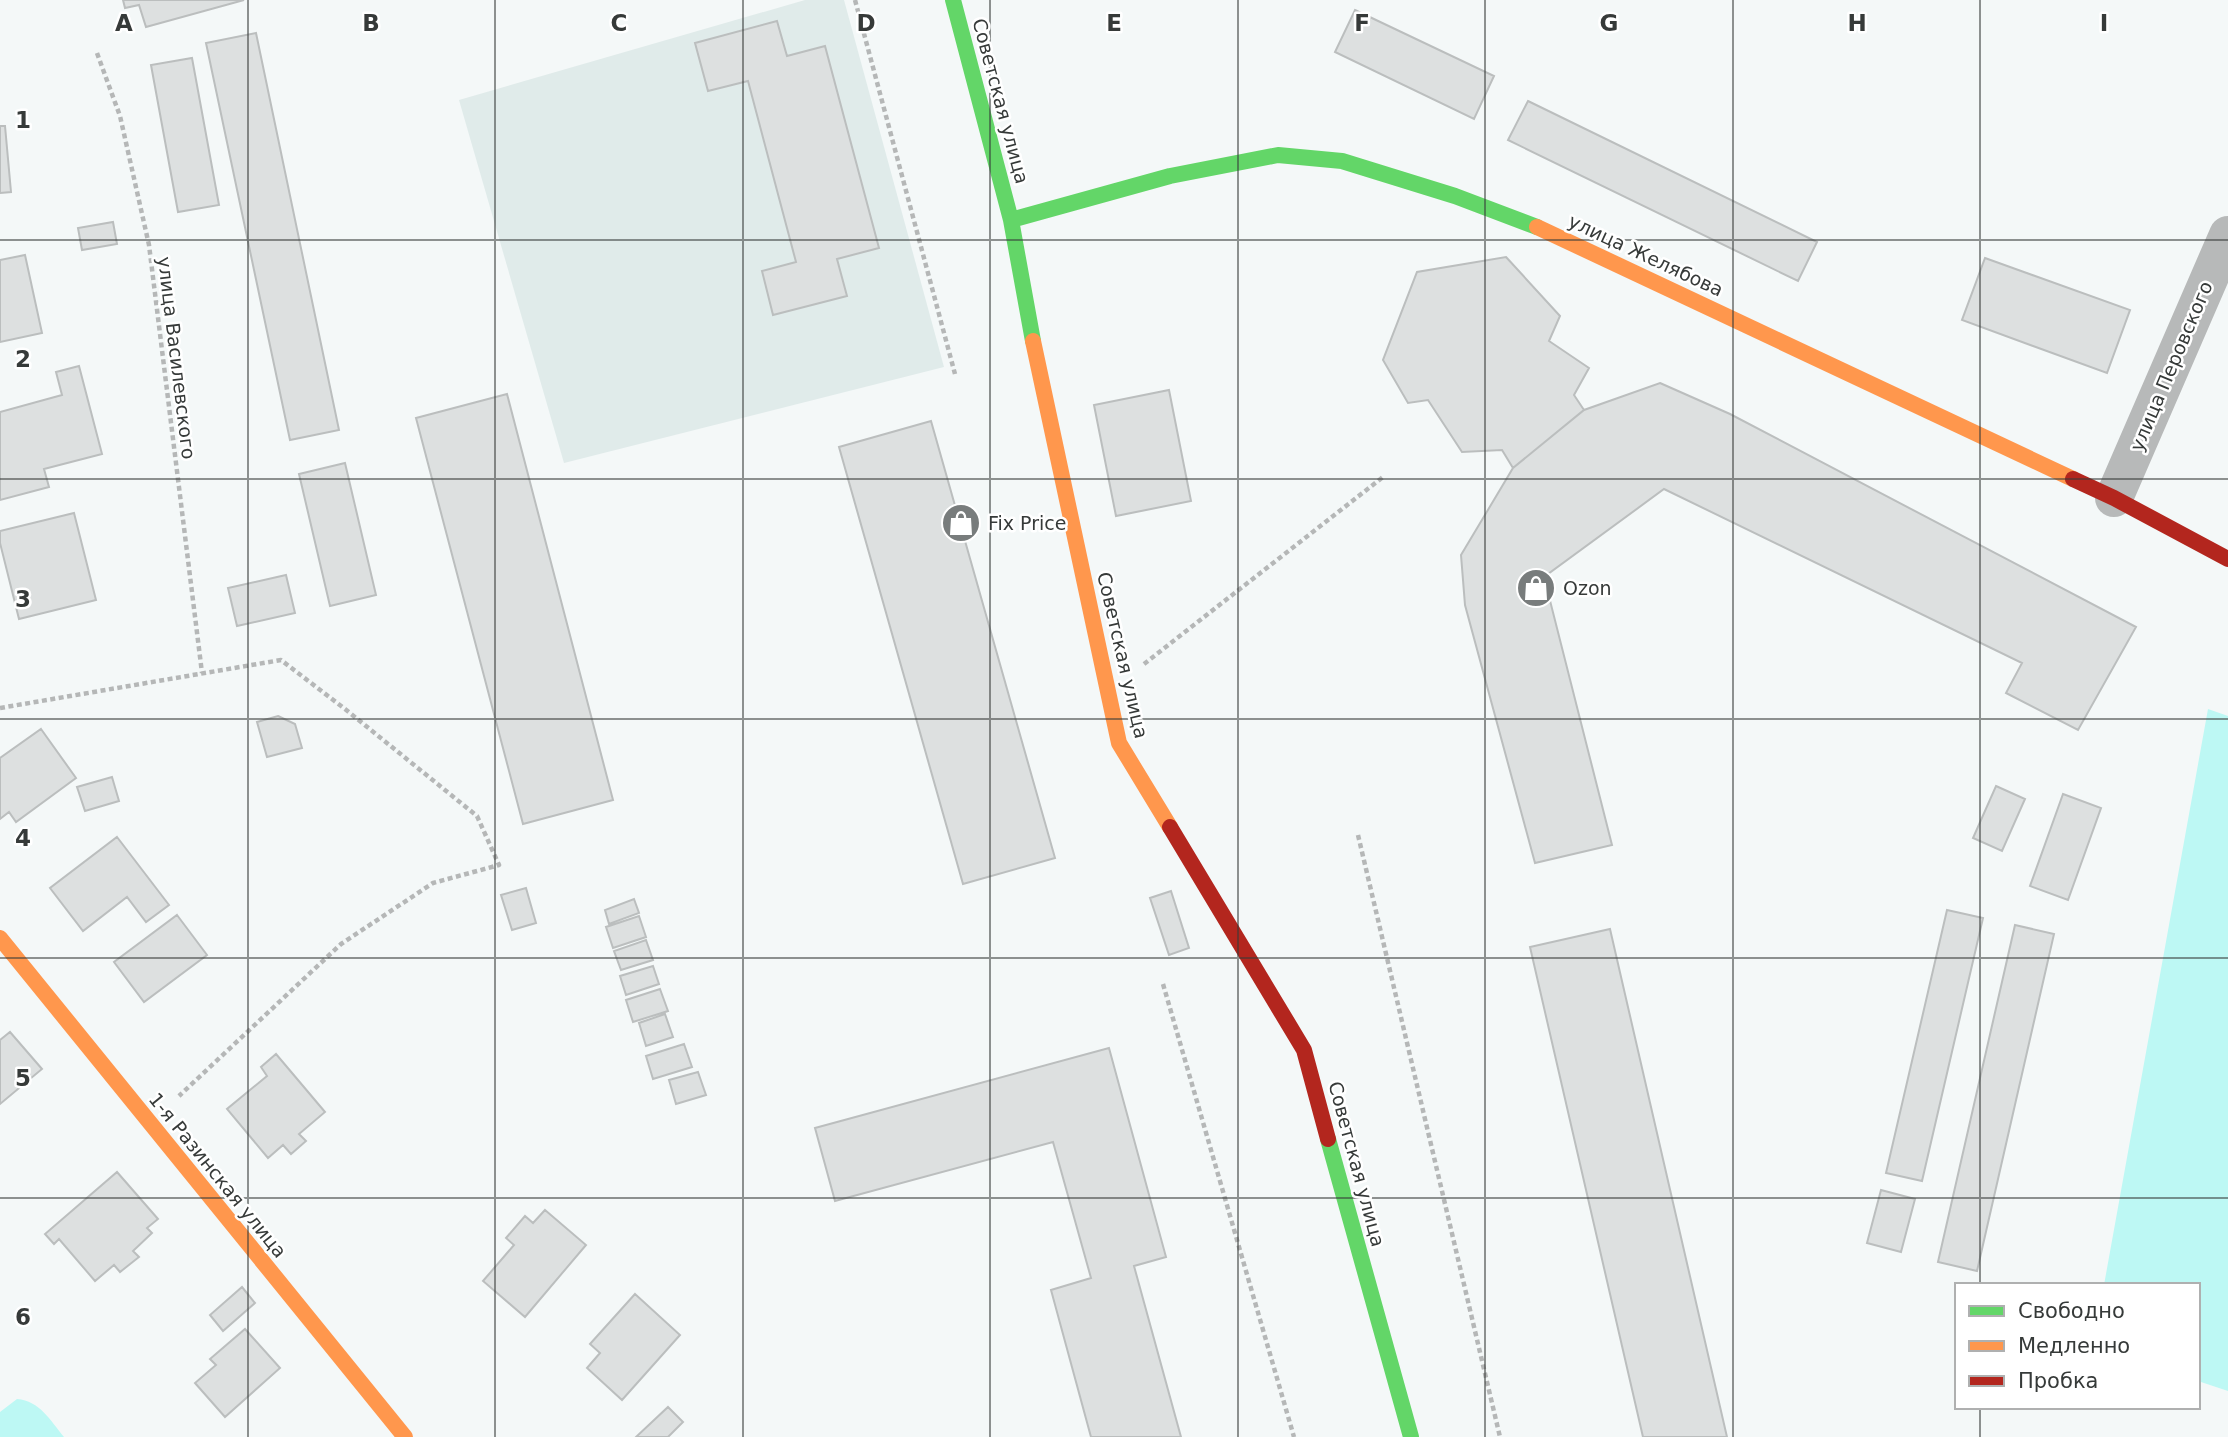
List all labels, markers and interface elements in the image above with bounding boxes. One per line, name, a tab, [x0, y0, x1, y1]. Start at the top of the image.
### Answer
text: A	[115, 10, 133, 36]
text: B	[362, 10, 380, 36]
text: C	[611, 10, 627, 36]
text: D	[856, 10, 876, 36]
text: E	[1106, 10, 1122, 36]
text: F	[1354, 10, 1370, 36]
text: G	[1600, 10, 1618, 36]
text: H	[1847, 10, 1867, 36]
text: I	[2100, 10, 2108, 36]
street label: Советская улица	[968, 16, 1034, 186]
text: 1	[15, 107, 31, 133]
street label: улица Желябова	[1565, 209, 1727, 301]
street label: улица Василевского	[154, 255, 200, 461]
street label: улица Перовского	[2125, 278, 2217, 454]
text: 2	[15, 346, 31, 372]
shop icon: Fix Price	[940, 502, 982, 544]
place label: Fix Price	[988, 512, 1066, 534]
shop icon: Ozon	[1515, 567, 1557, 609]
street label: Советская улица	[1093, 570, 1153, 740]
place label: Ozon	[1563, 577, 1612, 599]
text: 3	[15, 586, 31, 612]
text: 4	[15, 825, 31, 851]
text: 5	[15, 1065, 31, 1091]
street label: Советская улица	[1324, 1079, 1390, 1249]
street label: 1-я Разинская улица	[145, 1088, 291, 1262]
legend	[1955, 1283, 2200, 1409]
text: Свободно	[2018, 1299, 2125, 1323]
text: 6	[15, 1304, 31, 1330]
text: Медленно	[2018, 1334, 2130, 1358]
text: Пробка	[2018, 1369, 2098, 1393]

